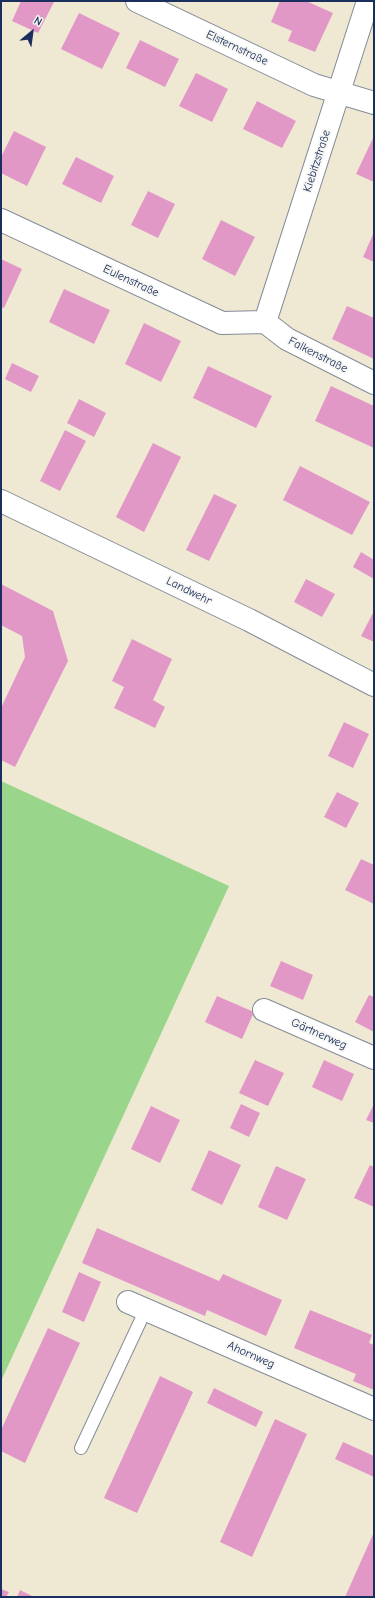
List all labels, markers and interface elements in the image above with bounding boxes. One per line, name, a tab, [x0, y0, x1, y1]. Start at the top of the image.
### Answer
north arrow	[12, 12, 52, 52]
text: N	[32, 14, 44, 28]
street label: Elsternstraße	[204, 27, 270, 69]
street label: Kiebitzstraße	[300, 128, 334, 194]
street label: Eulenstraße	[101, 262, 161, 300]
street label: Falkenstraße	[286, 334, 350, 376]
street label: Landwehr	[164, 574, 214, 608]
street label: Gärtnerweg	[289, 1015, 349, 1053]
street label: Ahornweg	[225, 1338, 277, 1372]

